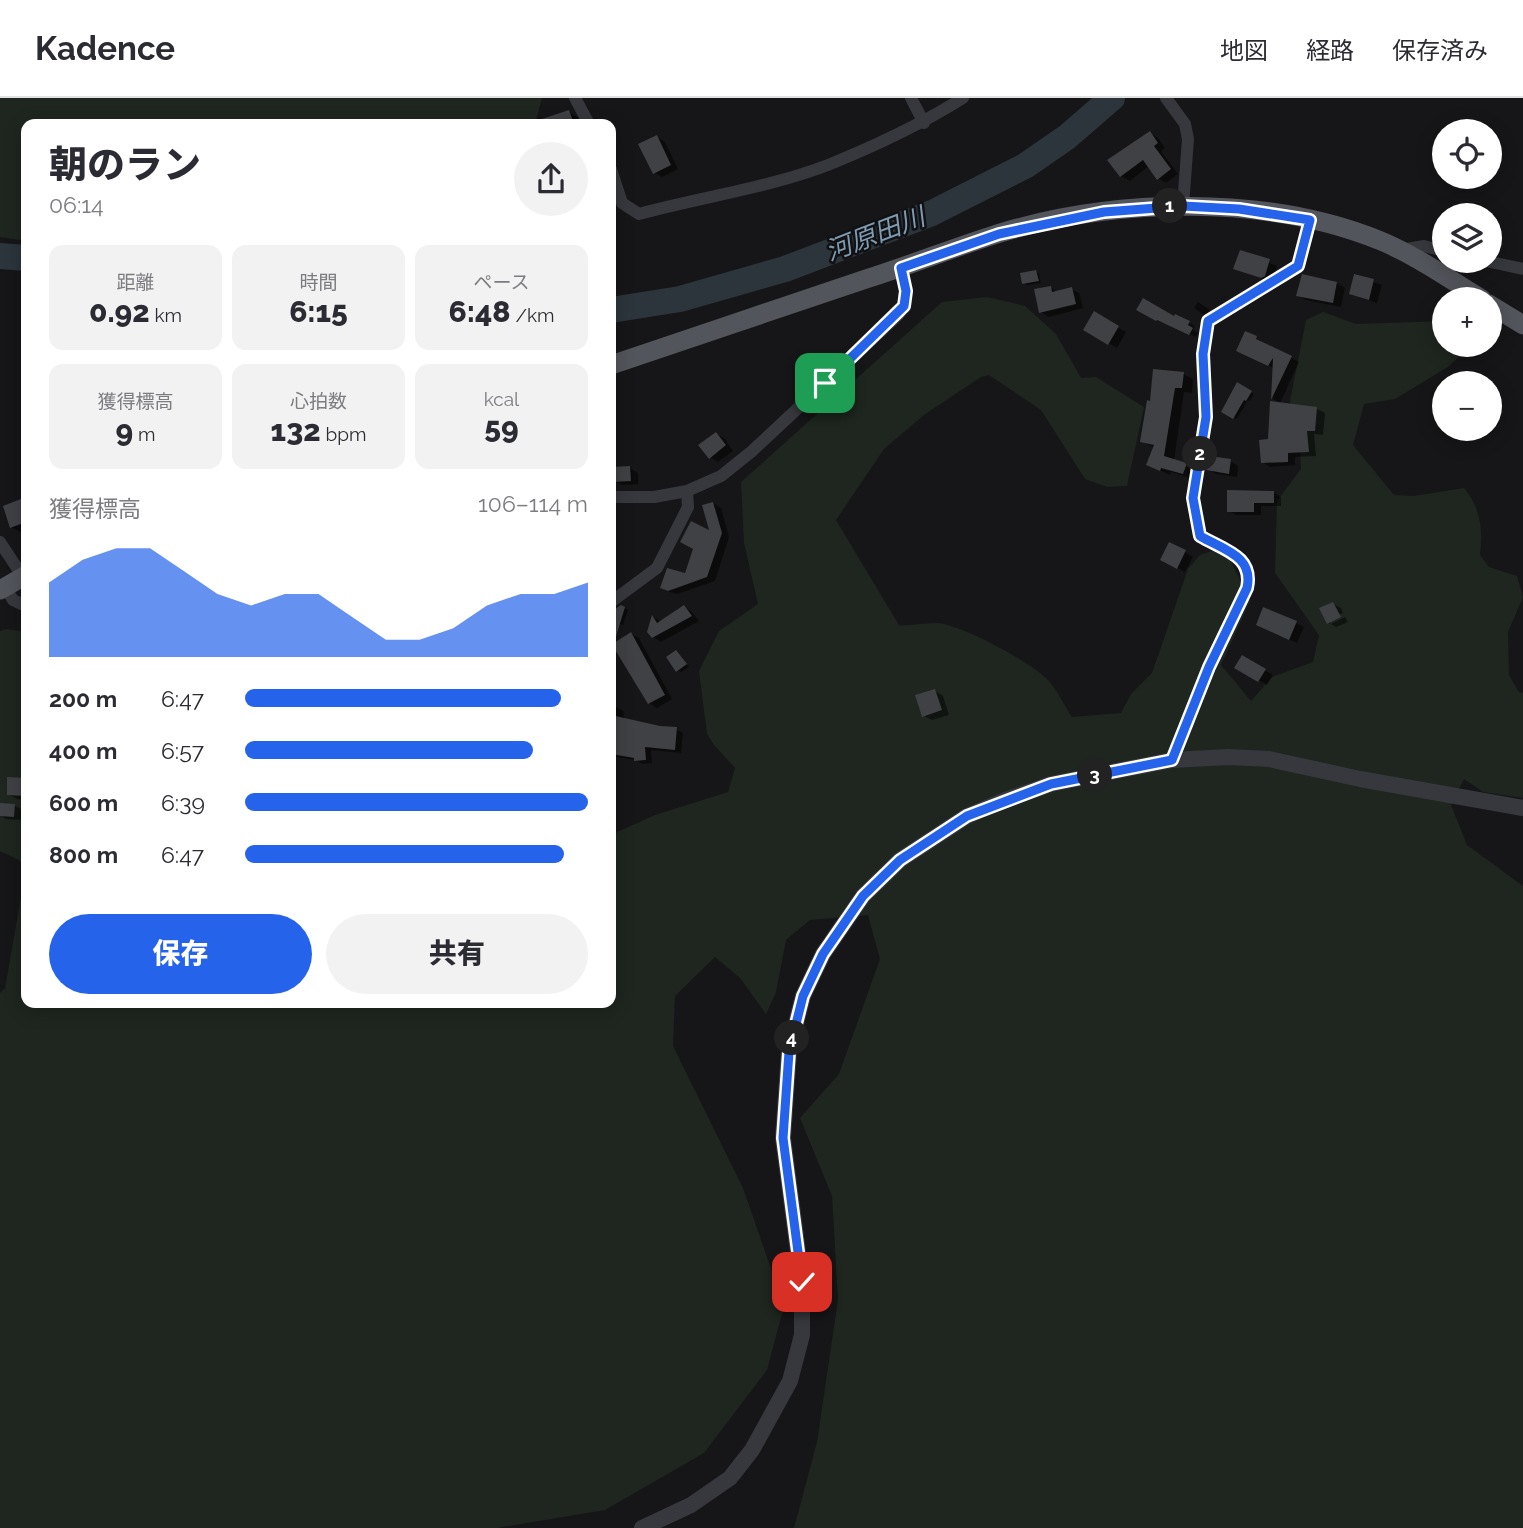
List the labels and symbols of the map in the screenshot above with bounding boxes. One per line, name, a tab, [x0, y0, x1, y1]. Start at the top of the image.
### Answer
pin: 1	[1152, 188, 1188, 224]
water label: 河原田川	[821, 200, 932, 267]
pin	[795, 353, 855, 413]
pin: 2	[1182, 436, 1218, 472]
pin: 3	[1078, 758, 1112, 792]
pin: 4	[774, 1020, 810, 1056]
pin	[772, 1252, 832, 1312]

